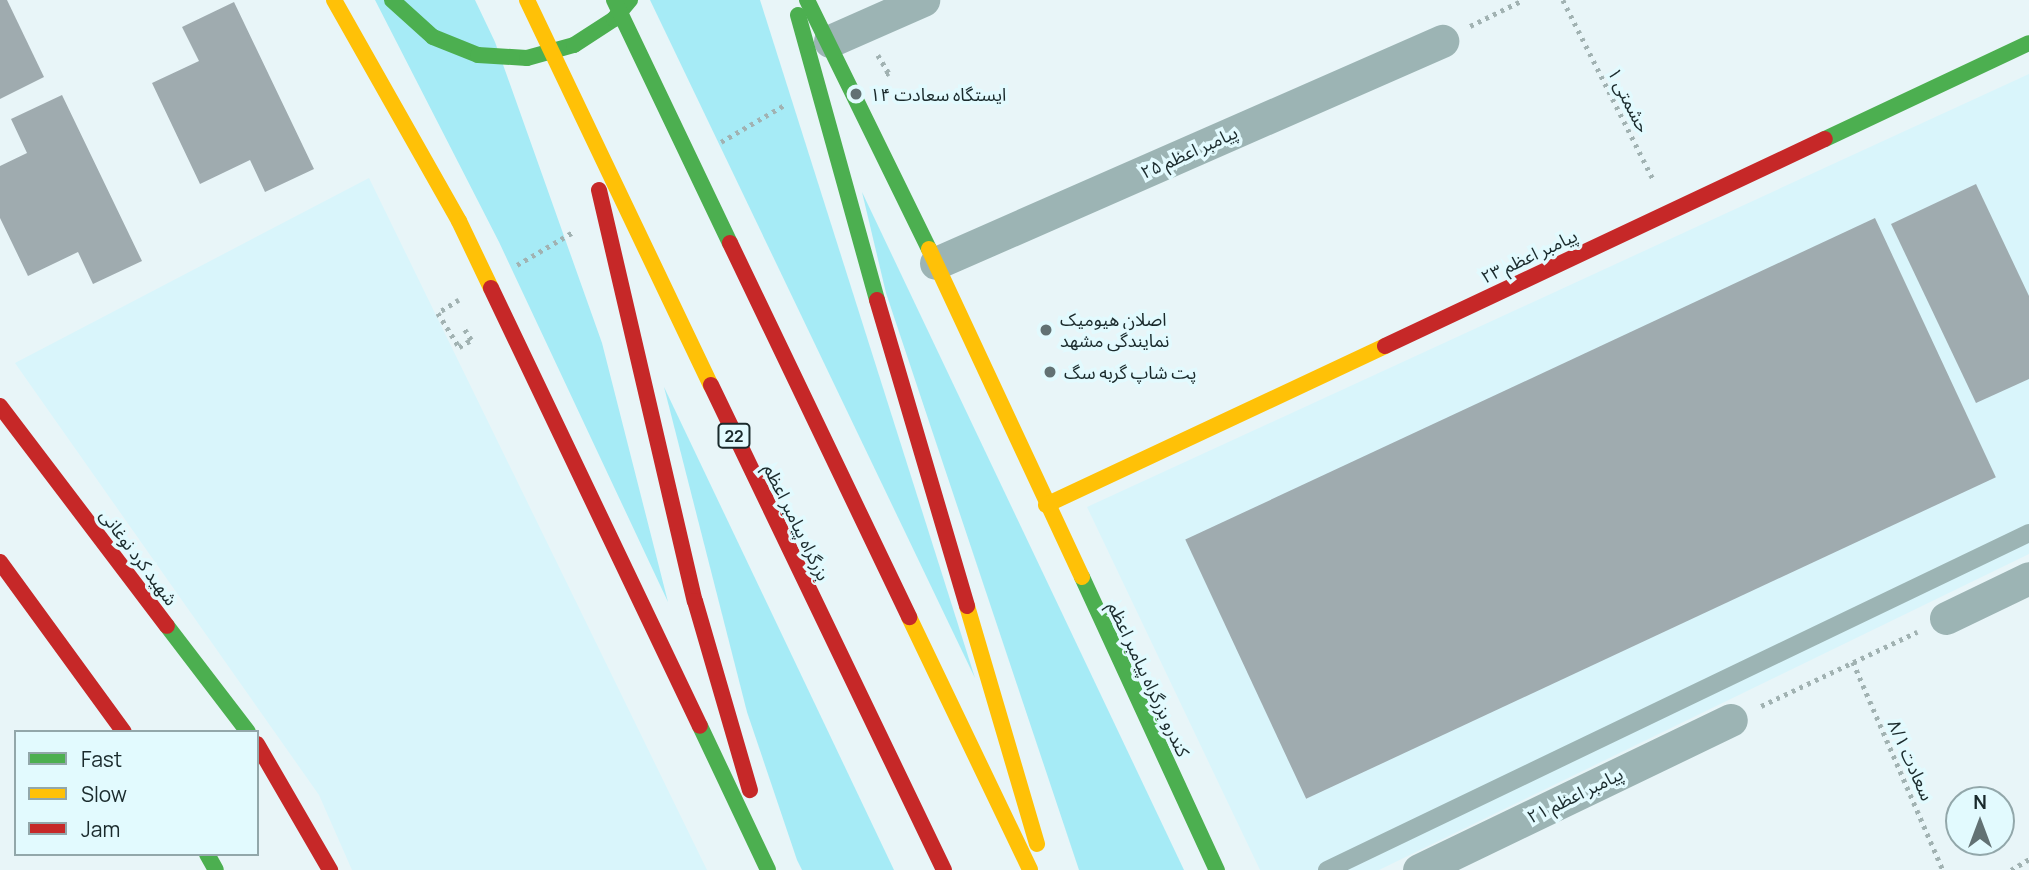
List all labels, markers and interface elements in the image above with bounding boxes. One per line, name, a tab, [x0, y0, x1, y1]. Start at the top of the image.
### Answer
street label: حشمتی ۱	[1603, 64, 1655, 136]
place label: ایستگاه سعادت ۱۴	[870, 83, 1006, 105]
marker: ایستگاه سعادت ۱۴	[848, 86, 864, 102]
street label: پیامبر اعظم ۲۵	[1137, 121, 1241, 183]
street label: پیامبر اعظم ۲۳	[1477, 224, 1581, 288]
place label: اصلان هیومیک نمایندگی مشهد	[1060, 309, 1169, 352]
marker: اصلان هیومیک نمایندگی مشهد	[1038, 322, 1054, 338]
place label: پت شاپ گربه سگ	[1064, 361, 1196, 383]
marker: پت شاپ گربه سگ	[1042, 364, 1058, 380]
road number: 22	[716, 424, 752, 448]
street label: بزرگراه پیامبر اعظم	[759, 460, 835, 584]
street label: شهید کرد نوغانی	[96, 505, 182, 609]
street label: کندرو بزرگراه پیامبر اعظم	[1104, 598, 1194, 760]
street label: سعادت ۸/۱	[1884, 716, 1938, 804]
legend	[14, 730, 259, 856]
text: Fast	[81, 745, 122, 773]
street label: پیامبر اعظم ۲۱	[1523, 762, 1627, 828]
text: Slow	[81, 780, 127, 808]
north arrow	[1945, 786, 2015, 856]
text: N	[1973, 789, 1987, 815]
text: Jam	[81, 815, 120, 843]

